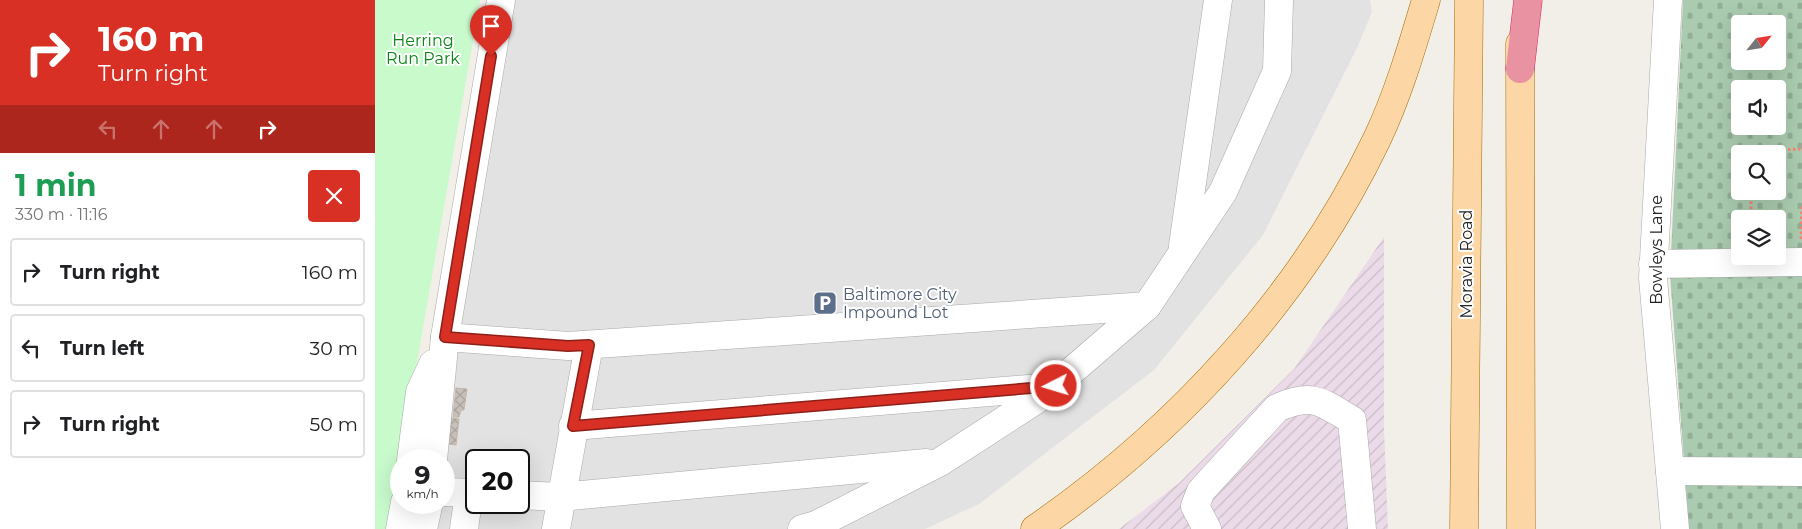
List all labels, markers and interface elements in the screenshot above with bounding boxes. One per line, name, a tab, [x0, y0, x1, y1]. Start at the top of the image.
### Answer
pin	[470, 5, 512, 56]
icon: arrive	[477, 12, 505, 40]
north arrow	[1731, 15, 1786, 70]
map controls	[1731, 15, 1786, 265]
text: 160 m	[98, 17, 204, 60]
icon: right	[15, 20, 80, 85]
park label: Herring Run Park	[386, 31, 460, 68]
text: Turn right	[98, 60, 208, 87]
button: sound	[1731, 80, 1786, 135]
icon: left	[94, 115, 122, 143]
icon: ahead	[147, 115, 175, 143]
icon: ahead	[200, 115, 228, 143]
icon: right	[253, 115, 281, 143]
button: search	[1731, 145, 1786, 200]
text: 1 min	[15, 167, 96, 204]
button: close	[308, 170, 360, 222]
street label: Bowleys Lane	[1647, 195, 1666, 305]
text: 330 m · 11:16	[15, 205, 108, 224]
street label: Moravia Road	[1457, 210, 1476, 318]
button: layers	[1731, 210, 1786, 265]
icon: right	[17, 258, 45, 286]
text: Turn right	[60, 261, 160, 284]
text: 160 m	[302, 261, 358, 284]
place label: Baltimore City Impound Lot	[843, 285, 957, 322]
parking icon: Baltimore City Impound Lot	[812, 290, 838, 316]
icon: left	[17, 334, 45, 362]
text: Turn left	[60, 337, 145, 360]
text: 30 m	[310, 337, 358, 360]
position arrow	[1029, 359, 1081, 411]
icon: right	[17, 410, 45, 438]
text: Turn right	[60, 413, 160, 436]
text: 50 m	[310, 413, 358, 436]
speed limit sign: 20	[465, 449, 530, 514]
text: 9	[415, 460, 430, 490]
text: km/h	[406, 486, 439, 501]

